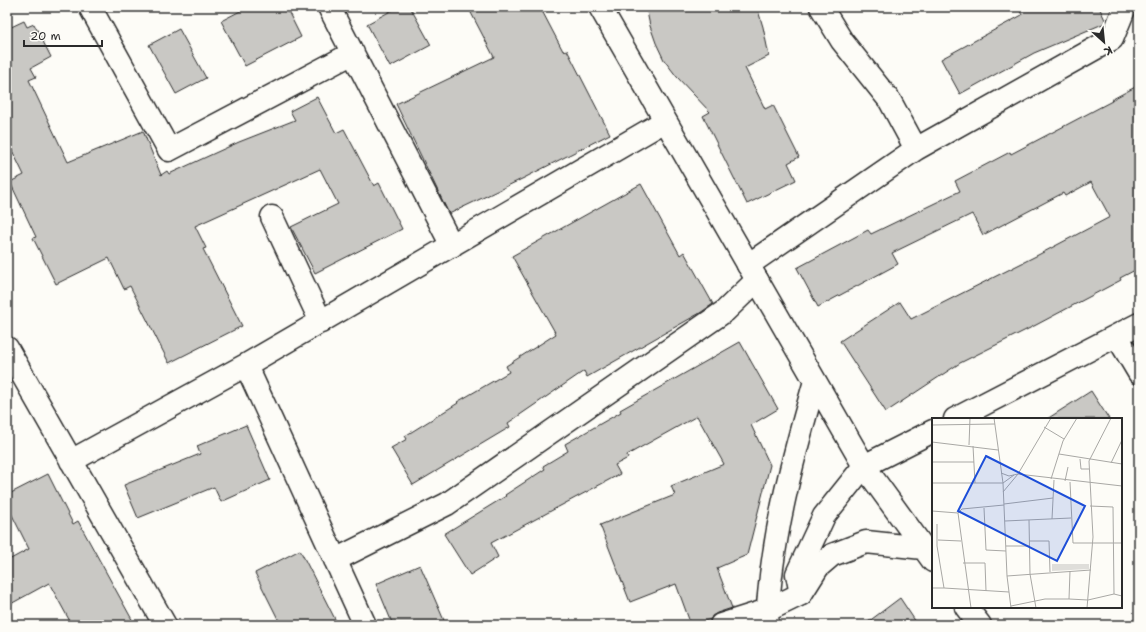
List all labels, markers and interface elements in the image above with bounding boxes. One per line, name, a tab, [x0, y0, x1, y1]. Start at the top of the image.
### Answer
scale bar	[24, 22, 102, 48]
north arrow	[1084, 22, 1124, 62]
text: 20 m	[30, 28, 61, 44]
text: K	[1101, 42, 1115, 59]
inset map	[932, 418, 1122, 608]

